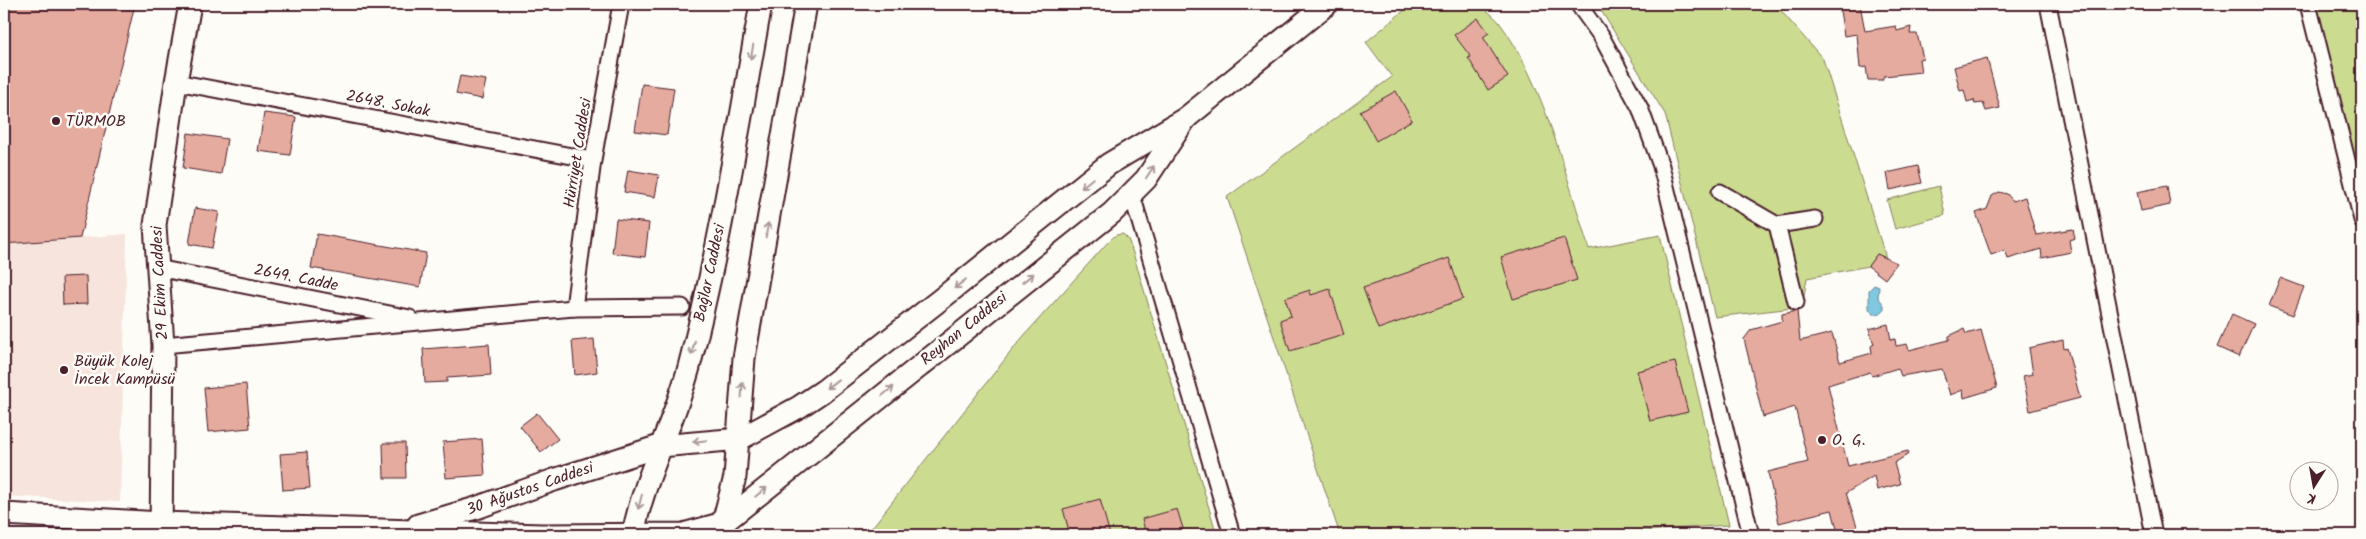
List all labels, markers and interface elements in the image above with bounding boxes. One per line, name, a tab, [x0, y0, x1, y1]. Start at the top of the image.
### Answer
one-way arrow	[747, 43, 756, 59]
street label: 2648. Sokak	[344, 84, 433, 124]
street label: Hürriyet Caddesi	[557, 95, 599, 210]
place label: TÜRMOB	[66, 109, 126, 134]
marker: TÜRMOB	[50, 115, 62, 127]
one-way arrow	[1145, 165, 1156, 179]
one-way arrow	[1080, 177, 1093, 188]
street label: Bağlar Caddesi	[687, 221, 733, 324]
one-way arrow	[763, 222, 773, 238]
street label: 29 Ekim Caddesi	[144, 224, 175, 341]
street label: 2649. Cadde	[252, 258, 340, 298]
one-way arrow	[1021, 273, 1035, 283]
one-way arrow	[954, 279, 967, 290]
street label: Reyhan Caddesi	[915, 285, 1014, 372]
one-way arrow	[688, 340, 698, 356]
place label: Büyük Kolej İncek Kampüsü	[74, 349, 176, 392]
marker: Büyük Kolej İncek Kampüsü	[58, 364, 70, 376]
one-way arrow	[826, 379, 839, 390]
one-way arrow	[737, 382, 746, 398]
one-way arrow	[881, 386, 894, 397]
place label: O. G.	[1832, 428, 1866, 453]
marker: O. G.	[1816, 434, 1828, 446]
one-way arrow	[692, 436, 708, 446]
street label: 30 Ağustos Caddesi	[463, 455, 598, 522]
north arrow	[2288, 462, 2338, 512]
text: K	[2305, 486, 2318, 509]
one-way arrow	[754, 487, 767, 498]
one-way arrow	[635, 493, 645, 509]

